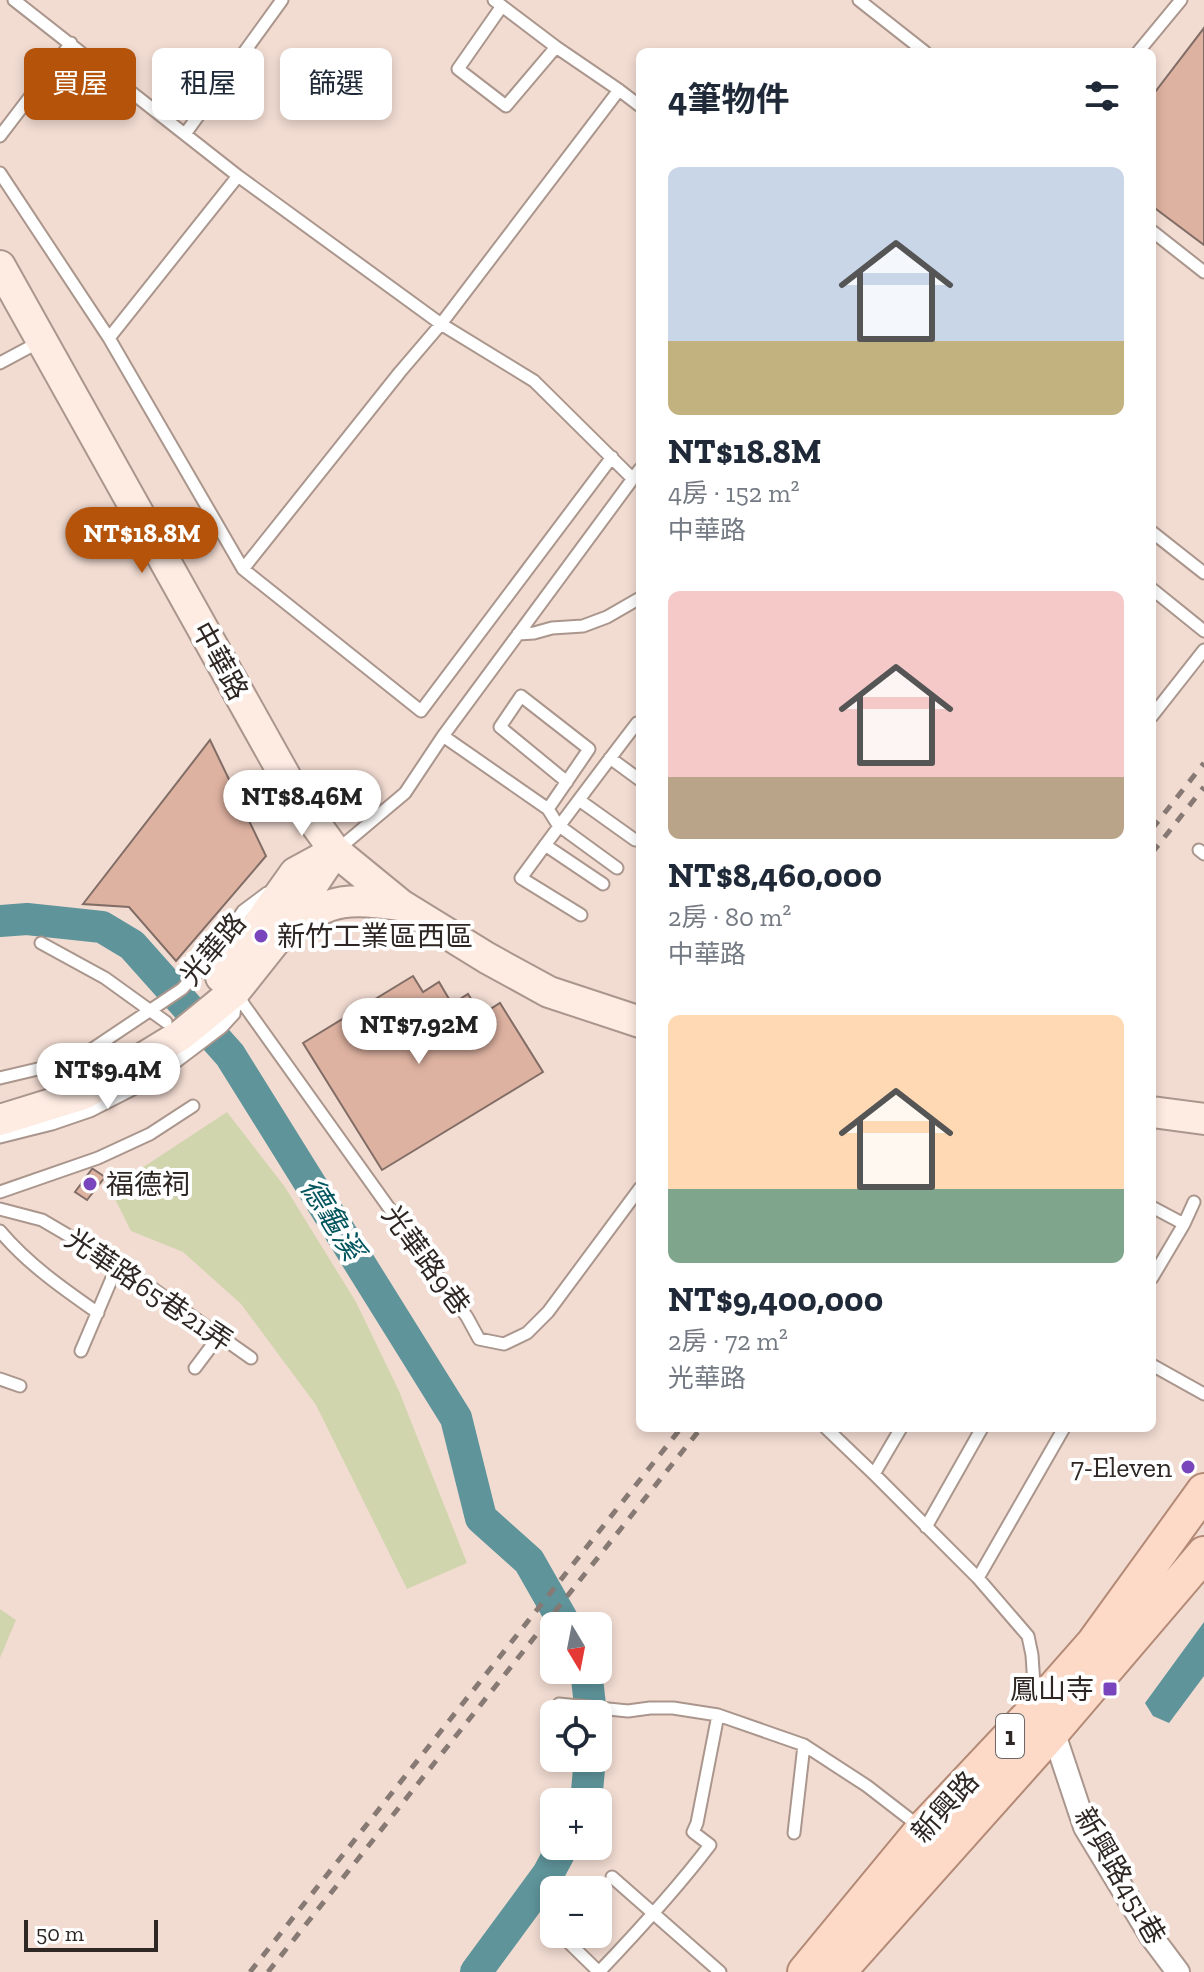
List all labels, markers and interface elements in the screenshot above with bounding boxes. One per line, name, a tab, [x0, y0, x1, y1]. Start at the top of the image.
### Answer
chip: 買屋	[24, 48, 136, 120]
chip: 租屋	[152, 48, 264, 120]
chip: 篩選	[280, 48, 392, 120]
icon: filters	[1080, 74, 1124, 118]
text: 4筆物件	[668, 79, 789, 120]
icon: home	[824, 219, 968, 363]
text: NT$18.8M	[668, 431, 821, 472]
text: 4房 · 152 m²	[668, 477, 800, 509]
pin: NT$18.8M	[59, 507, 225, 575]
text: 中華路	[668, 514, 746, 546]
text: NT$18.8M	[83, 517, 201, 549]
street label: 中華路	[185, 616, 255, 706]
icon: home	[824, 643, 968, 787]
pin: NT$8.46M	[219, 770, 385, 838]
text: NT$8.46M	[241, 780, 363, 812]
text: NT$8,460,000	[668, 855, 882, 896]
text: 2房 · 80 m²	[668, 901, 791, 933]
street label: 光華路	[173, 906, 253, 992]
place label: 新竹工業區西區	[277, 920, 473, 953]
marker: 新竹工業區西區	[252, 927, 270, 945]
text: 中華路	[668, 938, 746, 970]
pin: NT$7.92M	[336, 998, 502, 1066]
text: NT$7.92M	[360, 1008, 478, 1040]
pin: NT$9.4M	[34, 1043, 182, 1111]
text: NT$9.4M	[54, 1053, 162, 1085]
icon: home	[824, 1067, 968, 1211]
place label: 福德祠	[106, 1168, 190, 1201]
water label: 德龜溪	[293, 1171, 373, 1270]
marker: 福德祠	[81, 1175, 99, 1193]
street label: 光華路9巷	[375, 1199, 477, 1321]
street label: 光華路65巷21弄	[59, 1222, 239, 1358]
text: NT$9,400,000	[668, 1279, 883, 1320]
text: 2房 · 72 m²	[668, 1325, 788, 1357]
text: 光華路	[668, 1362, 746, 1394]
place label: 7-Eleven	[1071, 1451, 1172, 1484]
marker: 7-Eleven	[1179, 1458, 1197, 1476]
north arrow	[540, 1612, 612, 1684]
map controls	[540, 1612, 612, 1948]
place label: 鳳山寺	[1010, 1673, 1094, 1706]
marker: 鳳山寺	[1101, 1680, 1119, 1698]
button: locate	[540, 1700, 612, 1772]
road number: 1	[996, 1714, 1024, 1758]
street label: 新興路	[905, 1765, 985, 1849]
button: +	[540, 1788, 612, 1860]
street label: 新興路451巷	[1068, 1802, 1172, 1950]
button: −	[540, 1876, 612, 1948]
scale bar	[24, 1916, 158, 1952]
text: 50 m	[36, 1920, 84, 1947]

